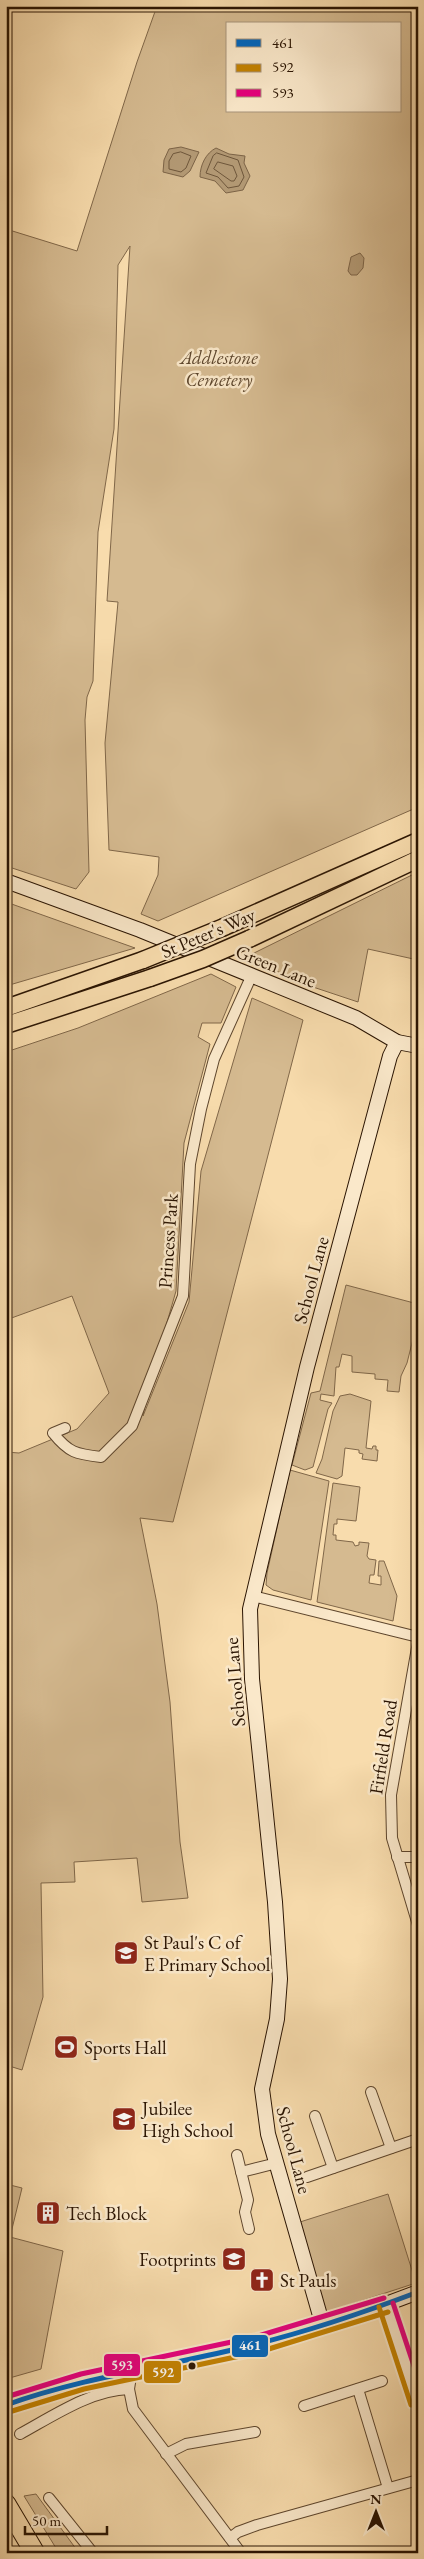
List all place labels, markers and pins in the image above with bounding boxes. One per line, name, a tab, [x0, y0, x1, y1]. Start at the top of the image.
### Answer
place label: St Paul's C of E Primary School	[144, 1930, 271, 1977]
school or university icon: St Paul's C of E Primary School	[113, 1940, 139, 1966]
sports icon: Sports Hall	[53, 2034, 79, 2060]
place label: Sports Hall	[84, 2035, 167, 2060]
place label: Jubilee High School	[140, 2096, 234, 2143]
school or university icon: Jubilee High School	[111, 2106, 137, 2132]
building icon: Tech Block	[35, 2200, 61, 2226]
place label: Tech Block	[66, 2201, 148, 2226]
school or university icon: Footprints	[221, 2246, 247, 2272]
place label: Footprints	[139, 2247, 216, 2272]
church icon: St Pauls	[249, 2267, 275, 2293]
place label: St Pauls	[280, 2268, 336, 2293]
unlabelled marker	[187, 2361, 197, 2371]

